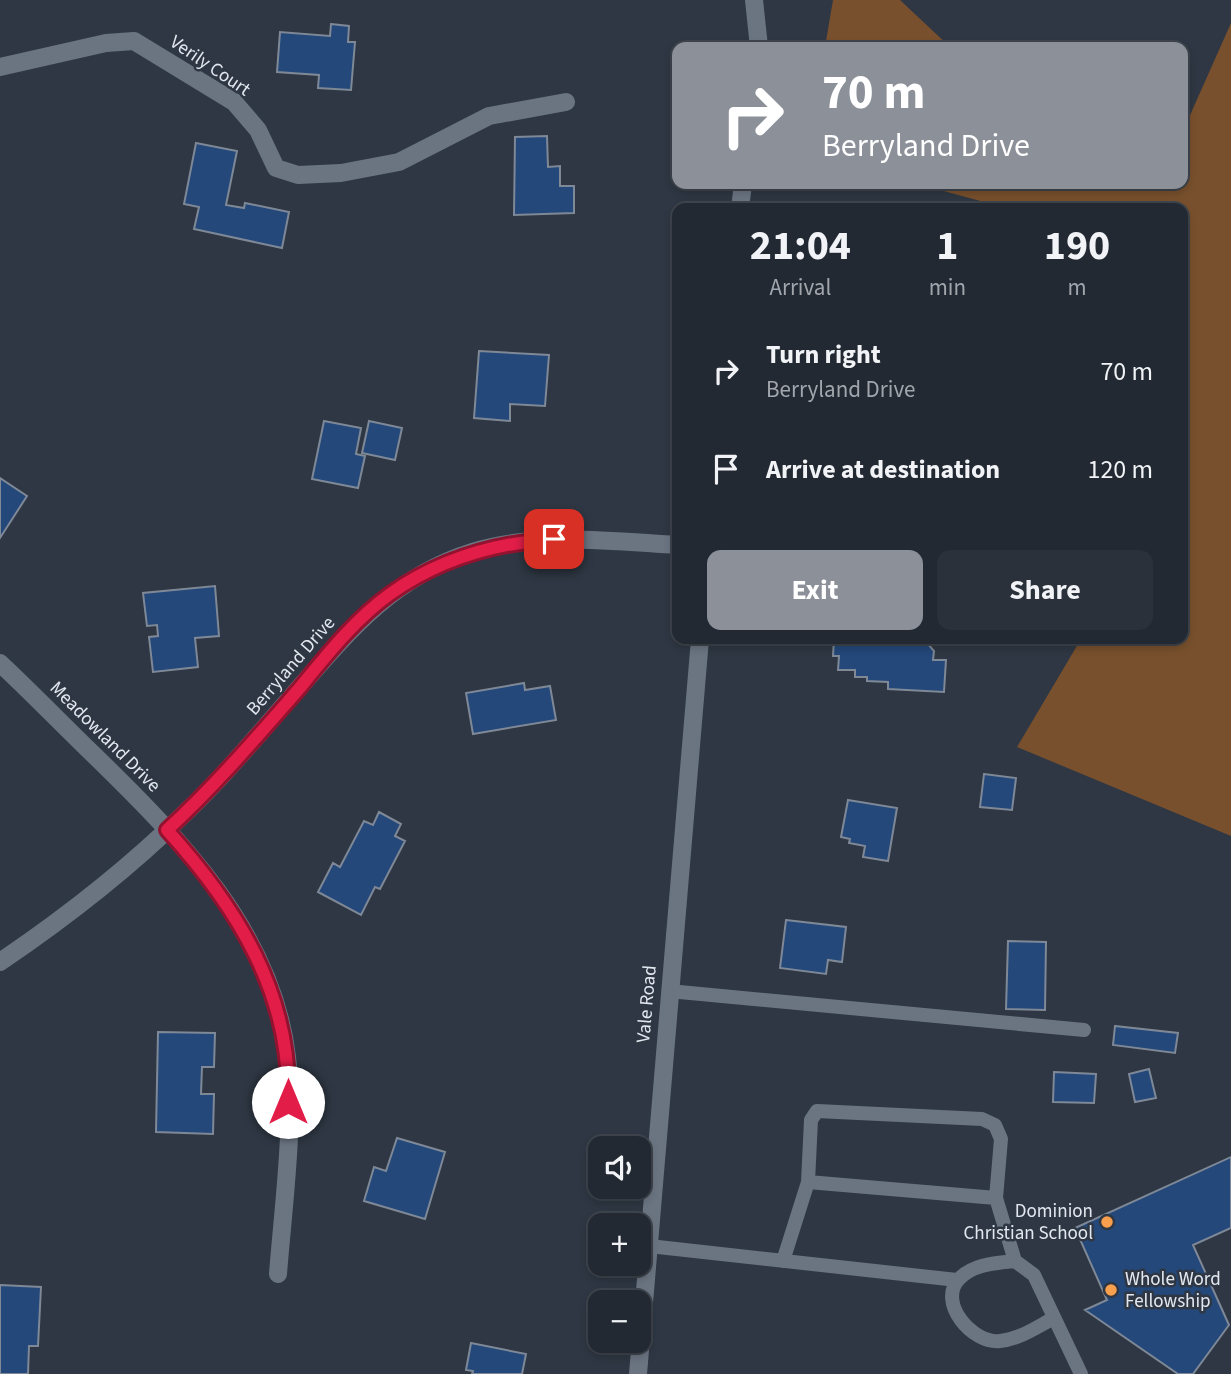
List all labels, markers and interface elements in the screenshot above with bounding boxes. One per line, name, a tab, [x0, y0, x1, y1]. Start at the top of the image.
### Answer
street label: Verily Court	[164, 29, 256, 103]
text: 70 m	[822, 58, 926, 128]
icon: right	[707, 70, 798, 161]
text: Berryland Drive	[822, 123, 1030, 169]
text: 21:04	[750, 216, 851, 276]
text: 1	[936, 216, 958, 276]
text: 190	[1044, 216, 1110, 276]
text: Arrival	[769, 271, 831, 304]
text: min	[929, 271, 966, 304]
text: m	[1067, 271, 1087, 304]
text: Turn right	[766, 336, 881, 373]
icon: right	[707, 352, 745, 390]
text: 70 m	[1100, 353, 1153, 390]
text: Berryland Drive	[766, 373, 915, 406]
icon: arrive	[707, 450, 745, 488]
text: Arrive at destination	[766, 451, 1000, 488]
text: 120 m	[1087, 451, 1153, 488]
pin	[524, 509, 584, 569]
icon: arrive	[535, 520, 573, 558]
button: Exit	[707, 550, 923, 630]
button: Share	[937, 550, 1153, 630]
street label: Berryland Drive	[240, 611, 342, 721]
street label: Meadowland Drive	[43, 675, 167, 799]
street label: Vale Road	[630, 964, 664, 1044]
position arrow	[251, 1065, 325, 1139]
map controls	[588, 1136, 651, 1353]
button: sound	[588, 1136, 651, 1199]
place label: Dominion Christian School	[964, 1198, 1093, 1247]
button: +	[588, 1213, 651, 1276]
marker: Dominion Christian School	[1099, 1214, 1115, 1230]
place label: Whole Word Fellowship	[1125, 1266, 1221, 1315]
marker: Whole Word Fellowship	[1103, 1282, 1119, 1298]
button: −	[588, 1290, 651, 1353]

